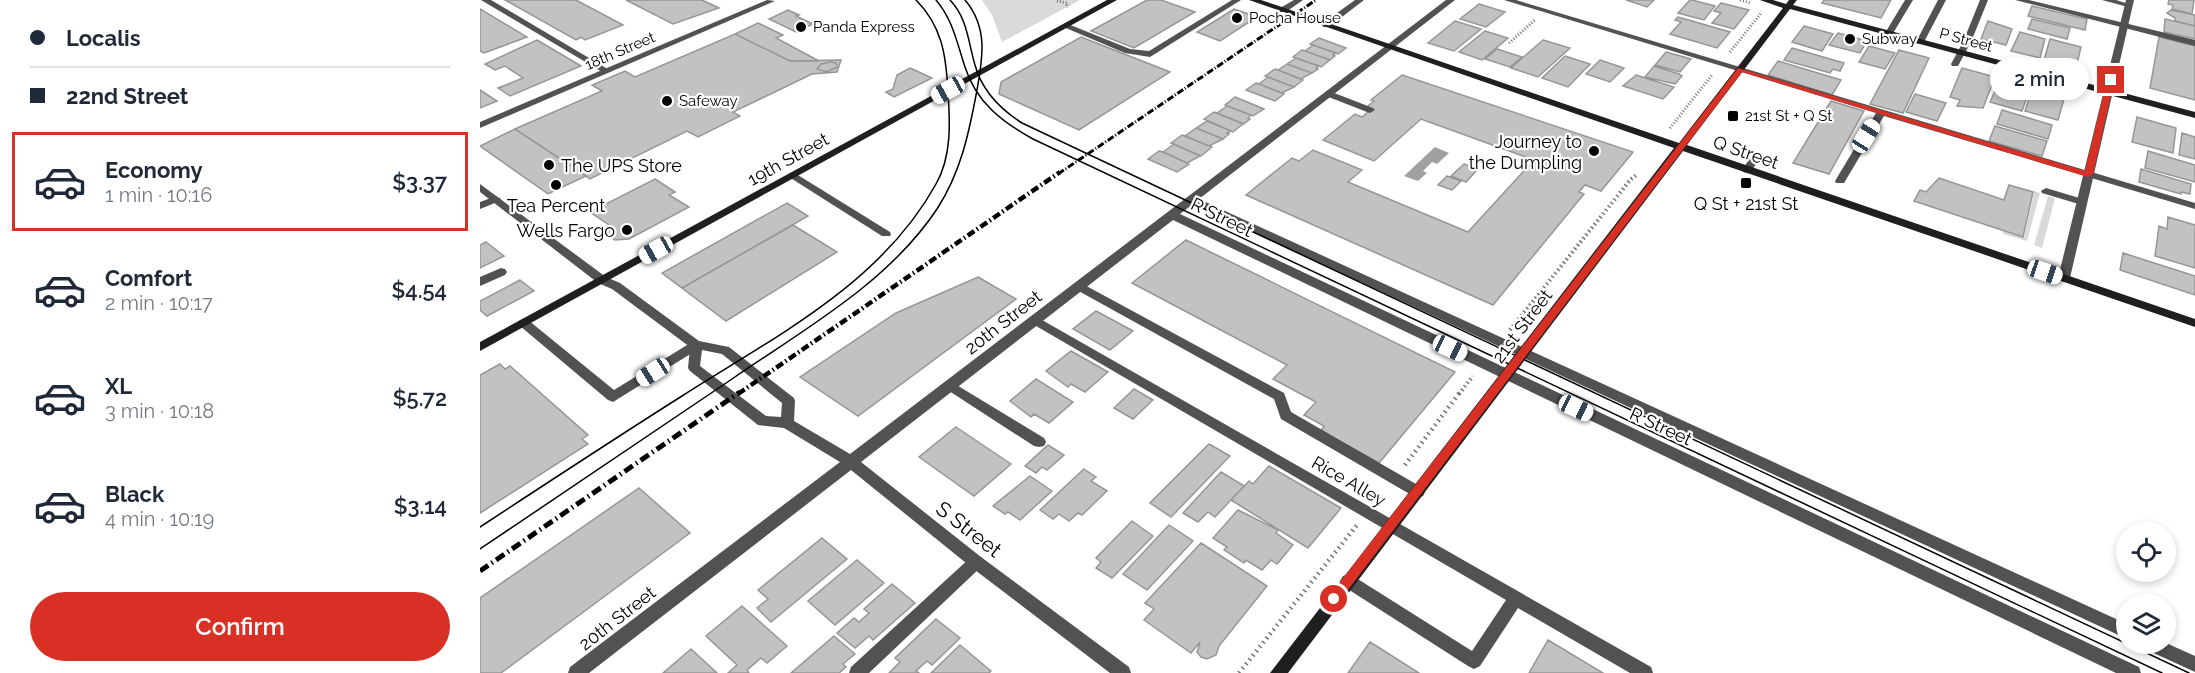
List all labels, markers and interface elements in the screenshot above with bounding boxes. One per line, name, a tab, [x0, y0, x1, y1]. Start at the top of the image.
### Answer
place label: Pocha House	[1249, 9, 1341, 27]
marker: Pocha House	[1230, 11, 1244, 25]
place label: Panda Express	[813, 18, 915, 36]
marker: Panda Express	[794, 20, 808, 34]
street label: P Street	[1937, 24, 1995, 56]
text: Localis	[66, 25, 141, 51]
street label: 18th Street	[582, 28, 658, 74]
place label: Subway	[1862, 30, 1917, 48]
marker: Subway	[1843, 32, 1857, 46]
callout: 2 min	[1991, 59, 2090, 101]
route end	[2097, 66, 2124, 93]
text: 2 min	[2014, 67, 2065, 91]
car	[928, 73, 968, 107]
text: 22nd Street	[66, 83, 188, 109]
place label: Safeway	[679, 92, 738, 110]
marker: Safeway	[660, 94, 674, 108]
place label: 21st St + Q St	[1745, 107, 1832, 125]
marker: 21st St + Q St	[1726, 109, 1740, 123]
car	[1849, 116, 1883, 156]
street label: 19th Street	[744, 128, 832, 190]
place label: Journey to the Dumpling	[1469, 131, 1582, 173]
street label: Q Street	[1710, 131, 1782, 173]
marker: Journey to the Dumpling	[1587, 144, 1601, 158]
icon: car	[33, 155, 87, 209]
place label: The UPS Store	[561, 155, 682, 176]
text: Economy	[105, 157, 203, 183]
marker: The UPS Store	[542, 158, 556, 172]
text: $3.37	[392, 169, 447, 195]
marker: Q St + 21st St	[1739, 176, 1753, 190]
marker: Tea Percent	[549, 178, 563, 192]
text: 1 min · 10:16	[105, 183, 212, 207]
street label: R Street	[1188, 193, 1256, 241]
place label: Q St + 21st St	[1694, 193, 1798, 214]
place label: Tea Percent	[507, 195, 605, 216]
place label: Wells Fargo	[517, 220, 615, 241]
marker: Wells Fargo	[620, 223, 634, 237]
car	[636, 233, 676, 267]
car	[2025, 258, 2065, 286]
icon: car	[33, 263, 87, 317]
text: Comfort	[105, 265, 192, 291]
text: $4.54	[392, 277, 447, 303]
street label: 21st Street	[1488, 285, 1556, 367]
street label: 20th Street	[961, 286, 1045, 358]
text: 2 min · 10:17	[105, 291, 213, 315]
car	[1430, 332, 1470, 364]
car	[633, 355, 673, 389]
icon: car	[33, 371, 87, 425]
text: XL	[105, 373, 132, 399]
text: $5.72	[393, 385, 447, 411]
car	[1556, 392, 1596, 424]
text: 3 min · 10:18	[105, 399, 214, 423]
street label: R Street	[1627, 402, 1695, 450]
street label: Rice Alley	[1308, 451, 1390, 511]
icon: car	[33, 479, 87, 533]
text: Black	[105, 481, 164, 507]
text: $3.14	[394, 493, 447, 519]
street label: S Street	[931, 496, 1007, 562]
text: 4 min · 10:19	[105, 507, 214, 531]
map controls	[2116, 522, 2176, 654]
button: locate	[2116, 522, 2176, 582]
street label: 20th Street	[575, 582, 659, 654]
route start	[1320, 585, 1347, 612]
button: Confirm	[30, 592, 450, 661]
button: layers	[2116, 594, 2176, 654]

